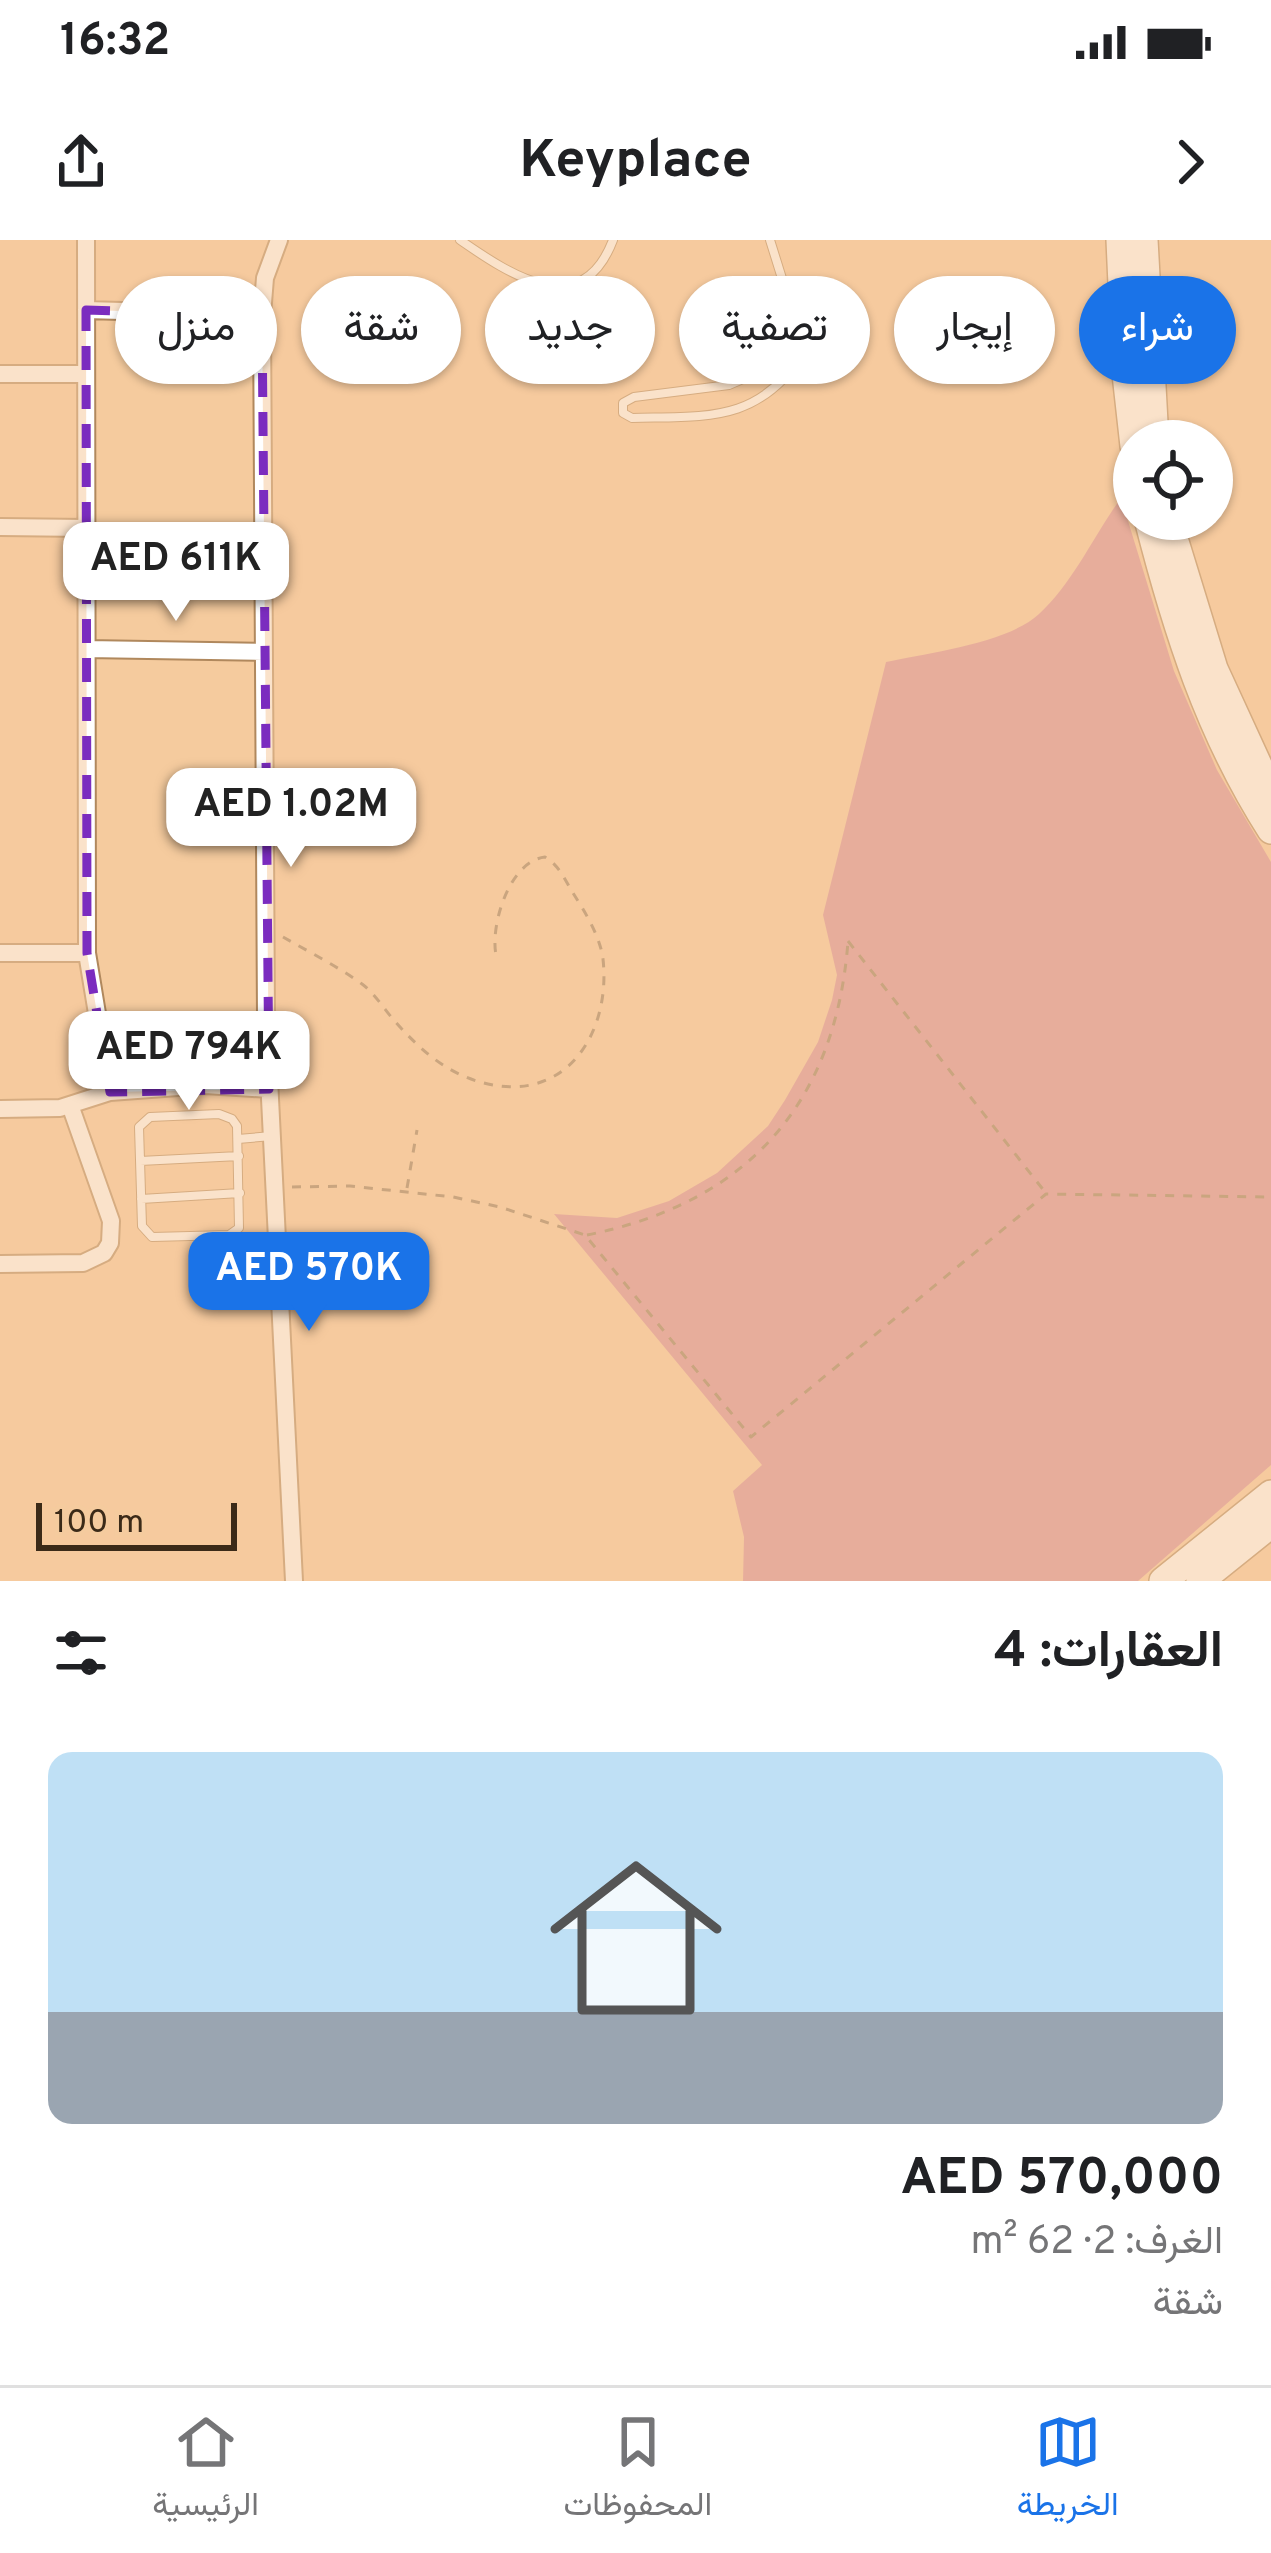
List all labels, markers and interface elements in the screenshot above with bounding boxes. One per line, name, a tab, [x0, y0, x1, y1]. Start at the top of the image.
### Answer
text: 16:32	[60, 14, 170, 71]
text: Keyplace	[519, 128, 752, 197]
icon: share	[48, 129, 114, 195]
icon: forward	[1157, 129, 1223, 195]
chip: منزل	[115, 276, 277, 384]
chip: شقة	[301, 276, 461, 384]
chip: جديد	[485, 276, 655, 384]
chip: تصفية	[679, 276, 870, 384]
chip: إيجار	[894, 276, 1055, 384]
chip: شراء	[1079, 276, 1236, 384]
map controls	[1113, 420, 1233, 540]
button: locate	[1113, 420, 1233, 540]
pin: AED 611K	[52, 522, 300, 624]
text: AED 611K	[90, 536, 262, 585]
pin: AED 1.02M	[154, 768, 428, 870]
text: AED 1.02M	[193, 782, 389, 831]
pin: AED 794K	[65, 1011, 313, 1113]
text: AED 794K	[96, 1025, 282, 1074]
pin: AED 570K	[185, 1232, 433, 1334]
text: AED 570K	[215, 1246, 403, 1295]
scale bar	[36, 1497, 237, 1550]
text: 100 m	[54, 1503, 144, 1545]
icon: filters	[48, 1620, 114, 1686]
text: العقارات: 4	[994, 1621, 1223, 1686]
icon: home	[528, 1830, 744, 2046]
text: AED 570,000	[900, 2148, 1223, 2213]
text: الغرف: 2 · 62 m²	[971, 2219, 1223, 2268]
text: شقة	[1153, 2280, 1223, 2329]
tab: الرئيسية	[152, 2409, 259, 2533]
tab: المحفوظات	[564, 2409, 712, 2533]
tab: الخريطة	[1017, 2409, 1119, 2533]

